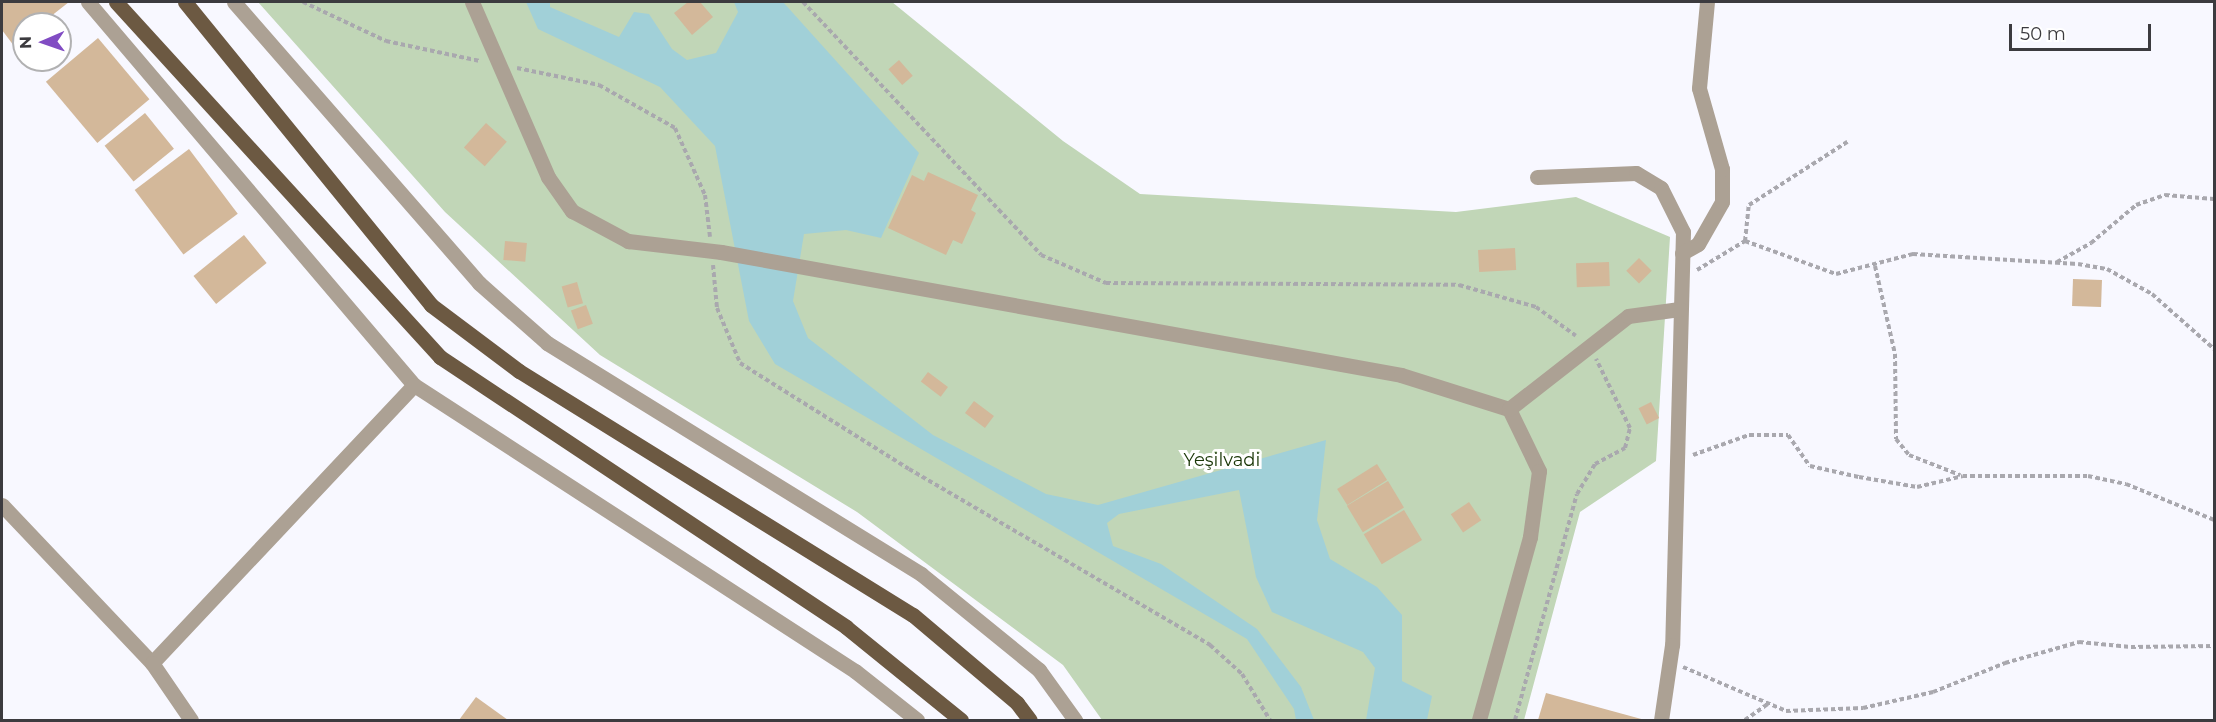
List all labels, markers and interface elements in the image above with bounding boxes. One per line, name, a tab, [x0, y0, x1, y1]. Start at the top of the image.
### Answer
north arrow	[12, 12, 72, 72]
scale bar	[2012, 12, 2154, 50]
text: 50 m	[2020, 23, 2066, 45]
text: N	[16, 36, 35, 49]
park label: Yeşilvadi	[1184, 449, 1260, 471]

